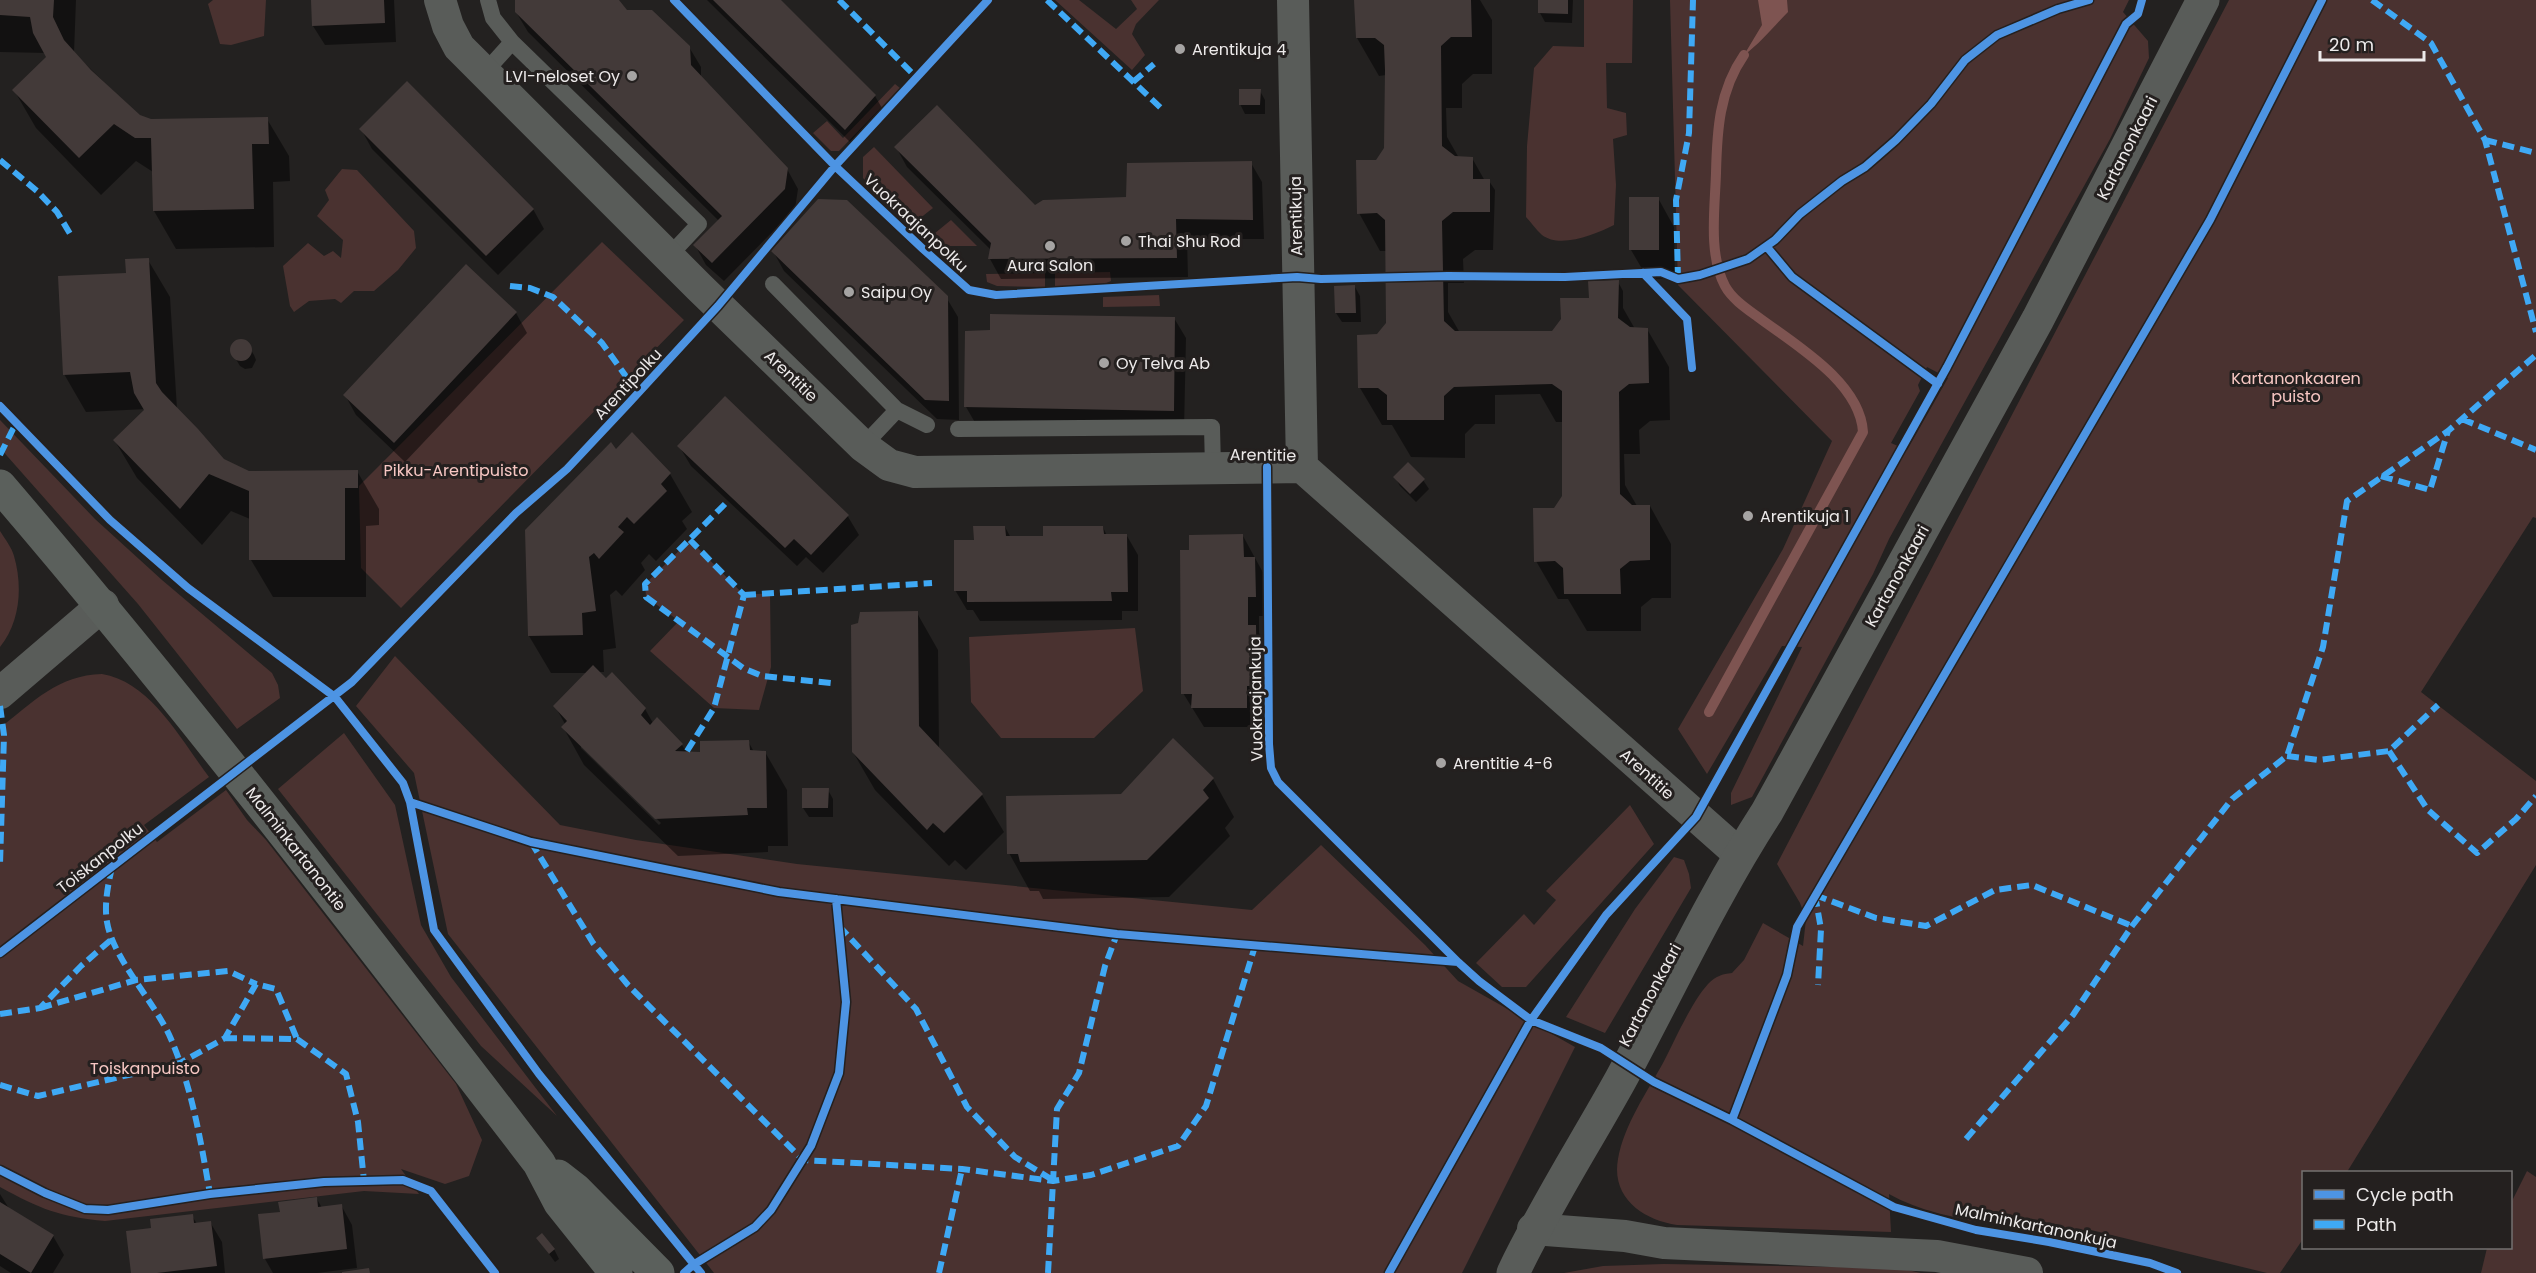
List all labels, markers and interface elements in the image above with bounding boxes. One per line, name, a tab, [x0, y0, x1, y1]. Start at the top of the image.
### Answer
scale bar	[2320, 24, 2424, 62]
text: 20 m	[2329, 32, 2374, 57]
place label: Arentikuja 4	[1192, 38, 1286, 61]
marker: Arentikuja 4	[1173, 42, 1187, 56]
place label: LVI-neloset Oy	[505, 65, 620, 88]
marker: LVI-neloset Oy	[625, 69, 639, 83]
street label: Kartanonkaari	[2091, 92, 2163, 204]
street label: Vuokraajanpolku	[859, 168, 973, 278]
street label: Arentikuja	[1284, 176, 1308, 256]
place label: Thai Shu Rod	[1138, 230, 1241, 253]
marker: Thai Shu Rod	[1119, 234, 1133, 248]
marker: Aura Salon	[1043, 239, 1057, 253]
place label: Aura Salon	[1007, 254, 1093, 277]
place label: Saipu Oy	[861, 281, 932, 304]
marker: Saipu Oy	[842, 285, 856, 299]
street label: Arentipolku	[589, 343, 667, 425]
street label: Arentitie	[759, 345, 823, 407]
place label: Oy Telva Ab	[1116, 352, 1210, 375]
marker: Oy Telva Ab	[1097, 356, 1111, 370]
park label: Kartanonkaaren puisto	[2231, 367, 2361, 408]
street label: Arentitie	[1230, 443, 1296, 467]
park label: Pikku-Arentipuisto	[384, 459, 528, 482]
place label: Arentikuja 1	[1760, 505, 1849, 528]
marker: Arentikuja 1	[1741, 509, 1755, 523]
street label: Kartanonkaari	[1859, 521, 1935, 631]
street label: Vuokraajankuja	[1243, 636, 1269, 762]
street label: Arentitie	[1615, 743, 1679, 805]
place label: Arentitie 4-6	[1453, 752, 1553, 775]
marker: Arentitie 4-6	[1434, 756, 1448, 770]
street label: Malminkartanontie	[240, 782, 352, 916]
street label: Toiskanpolku	[52, 817, 148, 899]
street label: Kartanonkaari	[1613, 939, 1687, 1051]
park label: Toiskanpuisto	[90, 1057, 200, 1080]
legend	[2302, 1171, 2512, 1249]
text: Cycle path	[2356, 1182, 2454, 1207]
street label: Malminkartanonkuja	[1953, 1198, 2119, 1254]
text: Path	[2356, 1212, 2397, 1237]

